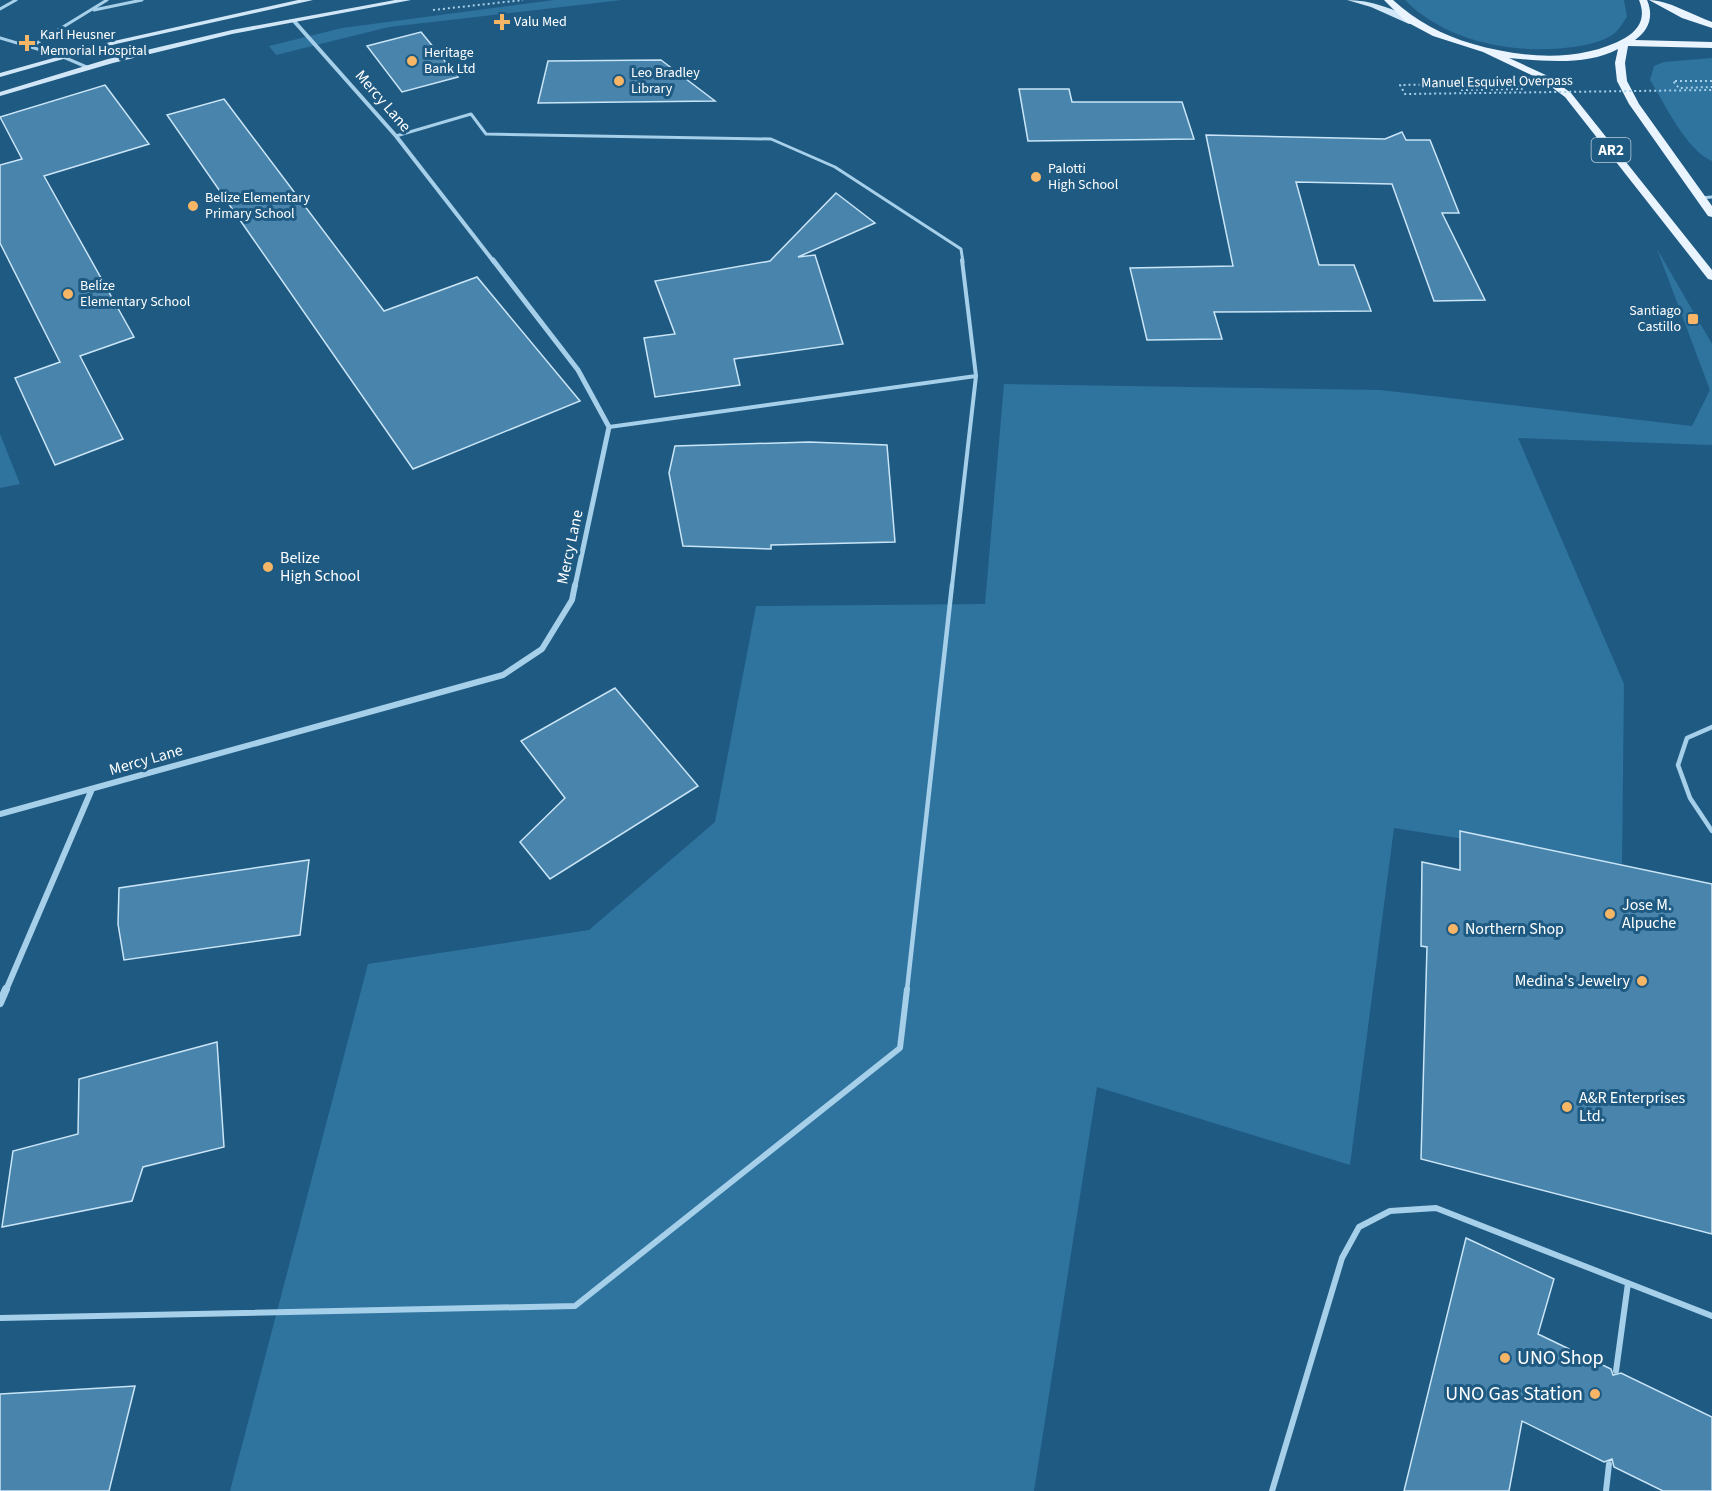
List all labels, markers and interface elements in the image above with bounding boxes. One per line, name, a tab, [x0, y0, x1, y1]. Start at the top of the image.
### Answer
place label: Valu Med	[514, 12, 567, 32]
marker: Valu Med	[495, 15, 509, 29]
place label: Karl Heusner Memorial Hospital	[40, 25, 147, 61]
marker: Karl Heusner Memorial Hospital	[18, 34, 36, 52]
place label: Heritage Bank Ltd	[424, 43, 476, 79]
marker: Heritage Bank Ltd	[405, 54, 419, 68]
place label: Leo Bradley Library	[631, 63, 700, 99]
street label: Mercy Lane	[350, 65, 416, 137]
street label: Manuel Esquivel Overpass	[1421, 71, 1573, 93]
marker: Leo Bradley Library	[612, 74, 626, 88]
road number: AR2	[1592, 138, 1630, 162]
place label: Palotti High School	[1048, 159, 1119, 195]
marker: Palotti High School	[1029, 170, 1043, 184]
place label: Belize Elementary Primary School	[205, 188, 311, 224]
marker: Belize Elementary Primary School	[186, 199, 200, 213]
place label: Belize Elementary School	[80, 276, 191, 312]
marker: Belize Elementary School	[61, 287, 75, 301]
place label: Santiago Castillo	[1629, 301, 1681, 337]
marker: Santiago Castillo	[1686, 312, 1700, 326]
street label: Mercy Lane	[551, 508, 589, 586]
place label: Belize High School	[280, 547, 360, 587]
marker: Belize High School	[261, 560, 275, 574]
street label: Mercy Lane	[107, 739, 185, 781]
place label: Jose M. Alpuche	[1622, 894, 1676, 934]
marker: Jose M. Alpuche	[1603, 907, 1617, 921]
place label: Northern Shop	[1465, 918, 1564, 940]
marker: Northern Shop	[1446, 922, 1460, 936]
place label: Medina's Jewelry	[1515, 970, 1631, 992]
marker: Medina's Jewelry	[1635, 974, 1649, 988]
place label: A&R Enterprises Ltd.	[1579, 1087, 1686, 1127]
marker: A&R Enterprises Ltd.	[1560, 1100, 1574, 1114]
place label: UNO Shop	[1517, 1344, 1604, 1372]
marker: UNO Shop	[1498, 1351, 1512, 1365]
place label: UNO Gas Station	[1445, 1380, 1583, 1408]
marker: UNO Gas Station	[1588, 1387, 1602, 1401]

